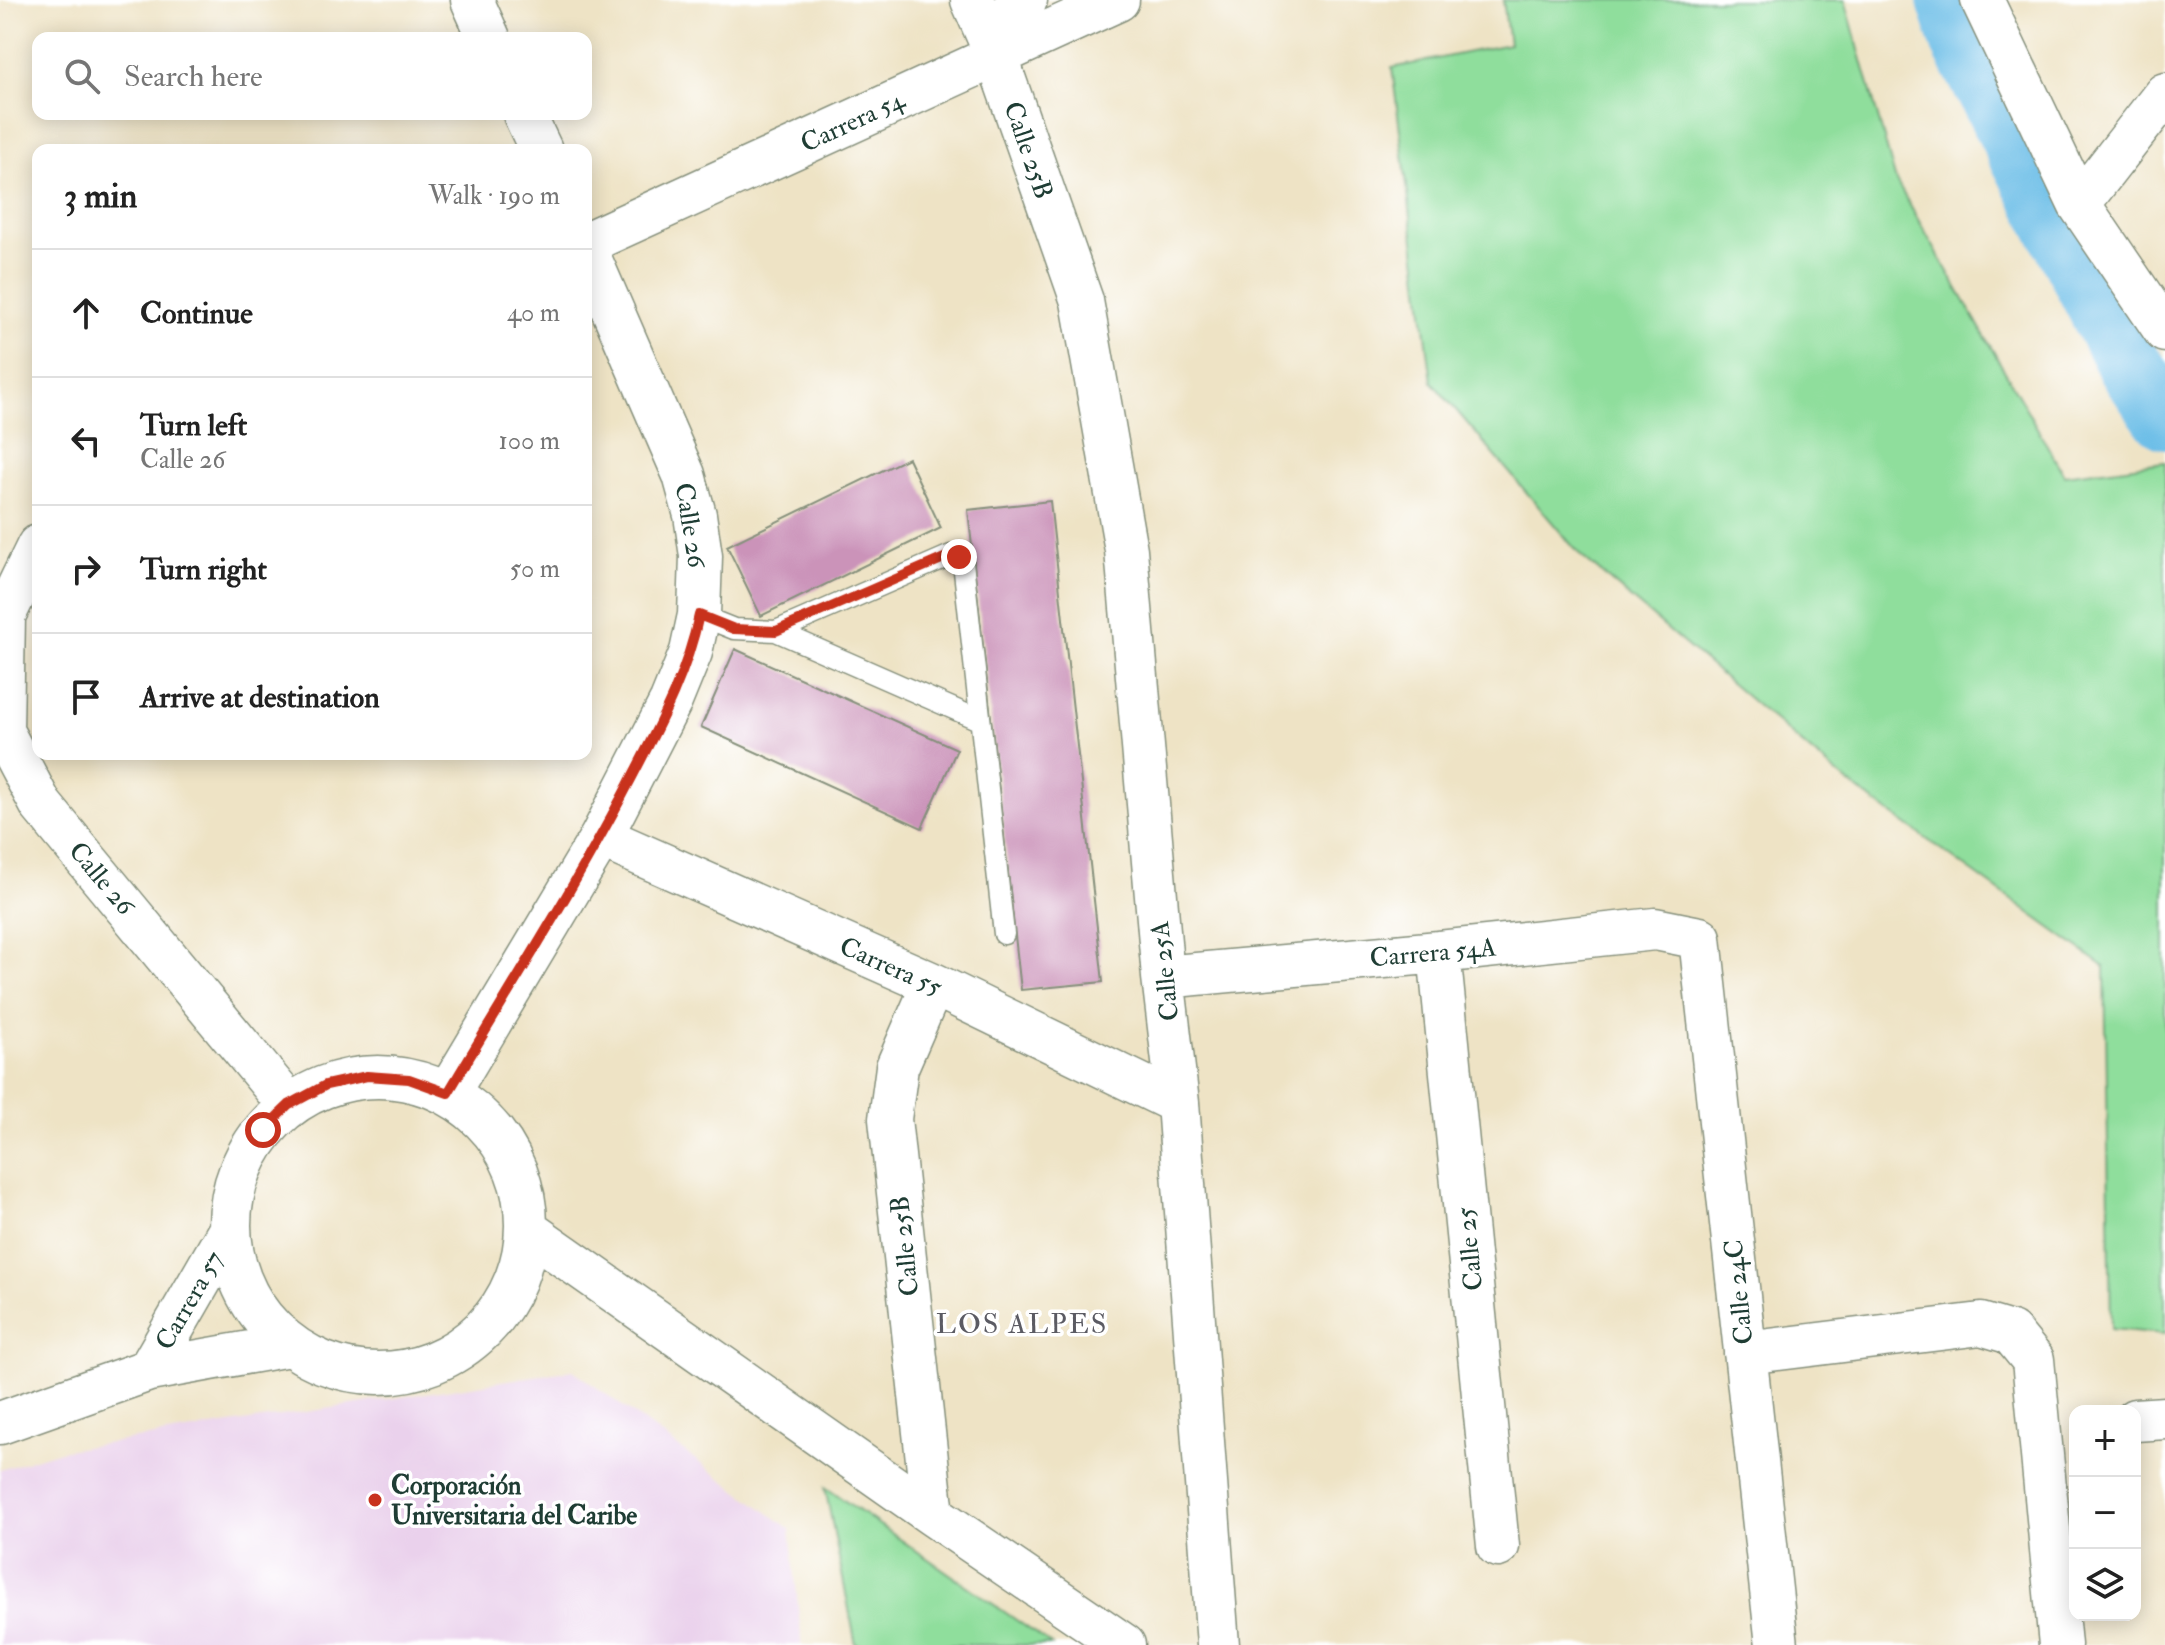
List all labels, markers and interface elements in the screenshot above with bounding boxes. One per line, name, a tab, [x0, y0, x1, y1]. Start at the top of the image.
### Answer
search box	[32, 32, 592, 120]
icon: search	[60, 54, 104, 98]
text: Search here	[124, 58, 263, 95]
street label: Carrera 54	[796, 84, 910, 160]
street label: Calle 25B	[997, 97, 1060, 203]
text: 3 min	[64, 175, 137, 218]
text: Walk · 190 m	[429, 180, 560, 212]
icon: ahead	[64, 291, 108, 335]
text: Continue	[140, 295, 253, 332]
text: 40 m	[507, 297, 560, 329]
text: Turn left	[140, 407, 247, 444]
icon: left	[64, 419, 108, 463]
text: 100 m	[499, 425, 560, 457]
text: Calle 26	[140, 444, 225, 476]
street label: Calle 26	[668, 480, 713, 572]
route end	[941, 539, 977, 575]
icon: right	[64, 547, 108, 591]
text: Turn right	[140, 551, 267, 588]
text: 50 m	[510, 553, 560, 585]
icon: arrive	[64, 675, 108, 719]
text: Arrive at destination	[140, 679, 380, 716]
street label: Calle 26	[62, 836, 142, 923]
street label: Calle 25A	[1144, 919, 1186, 1022]
street label: Carrera 55	[835, 930, 947, 1004]
street label: Carrera 54A	[1368, 931, 1498, 974]
route start	[245, 1112, 281, 1148]
street label: Calle 25B	[884, 1194, 926, 1298]
street label: Calle 25	[1450, 1205, 1490, 1292]
street label: Calle 24C	[1718, 1238, 1760, 1346]
street label: Carrera 57	[149, 1245, 231, 1356]
district label: LOS ALPES	[936, 1307, 1108, 1342]
map controls	[2069, 1405, 2141, 1621]
button: +	[2069, 1405, 2141, 1477]
place label: Corporación Universitaria del Caribe	[391, 1470, 637, 1532]
button: −	[2069, 1477, 2141, 1549]
marker: Corporación Universitaria del Caribe	[366, 1491, 384, 1509]
button: layers	[2069, 1549, 2141, 1621]

